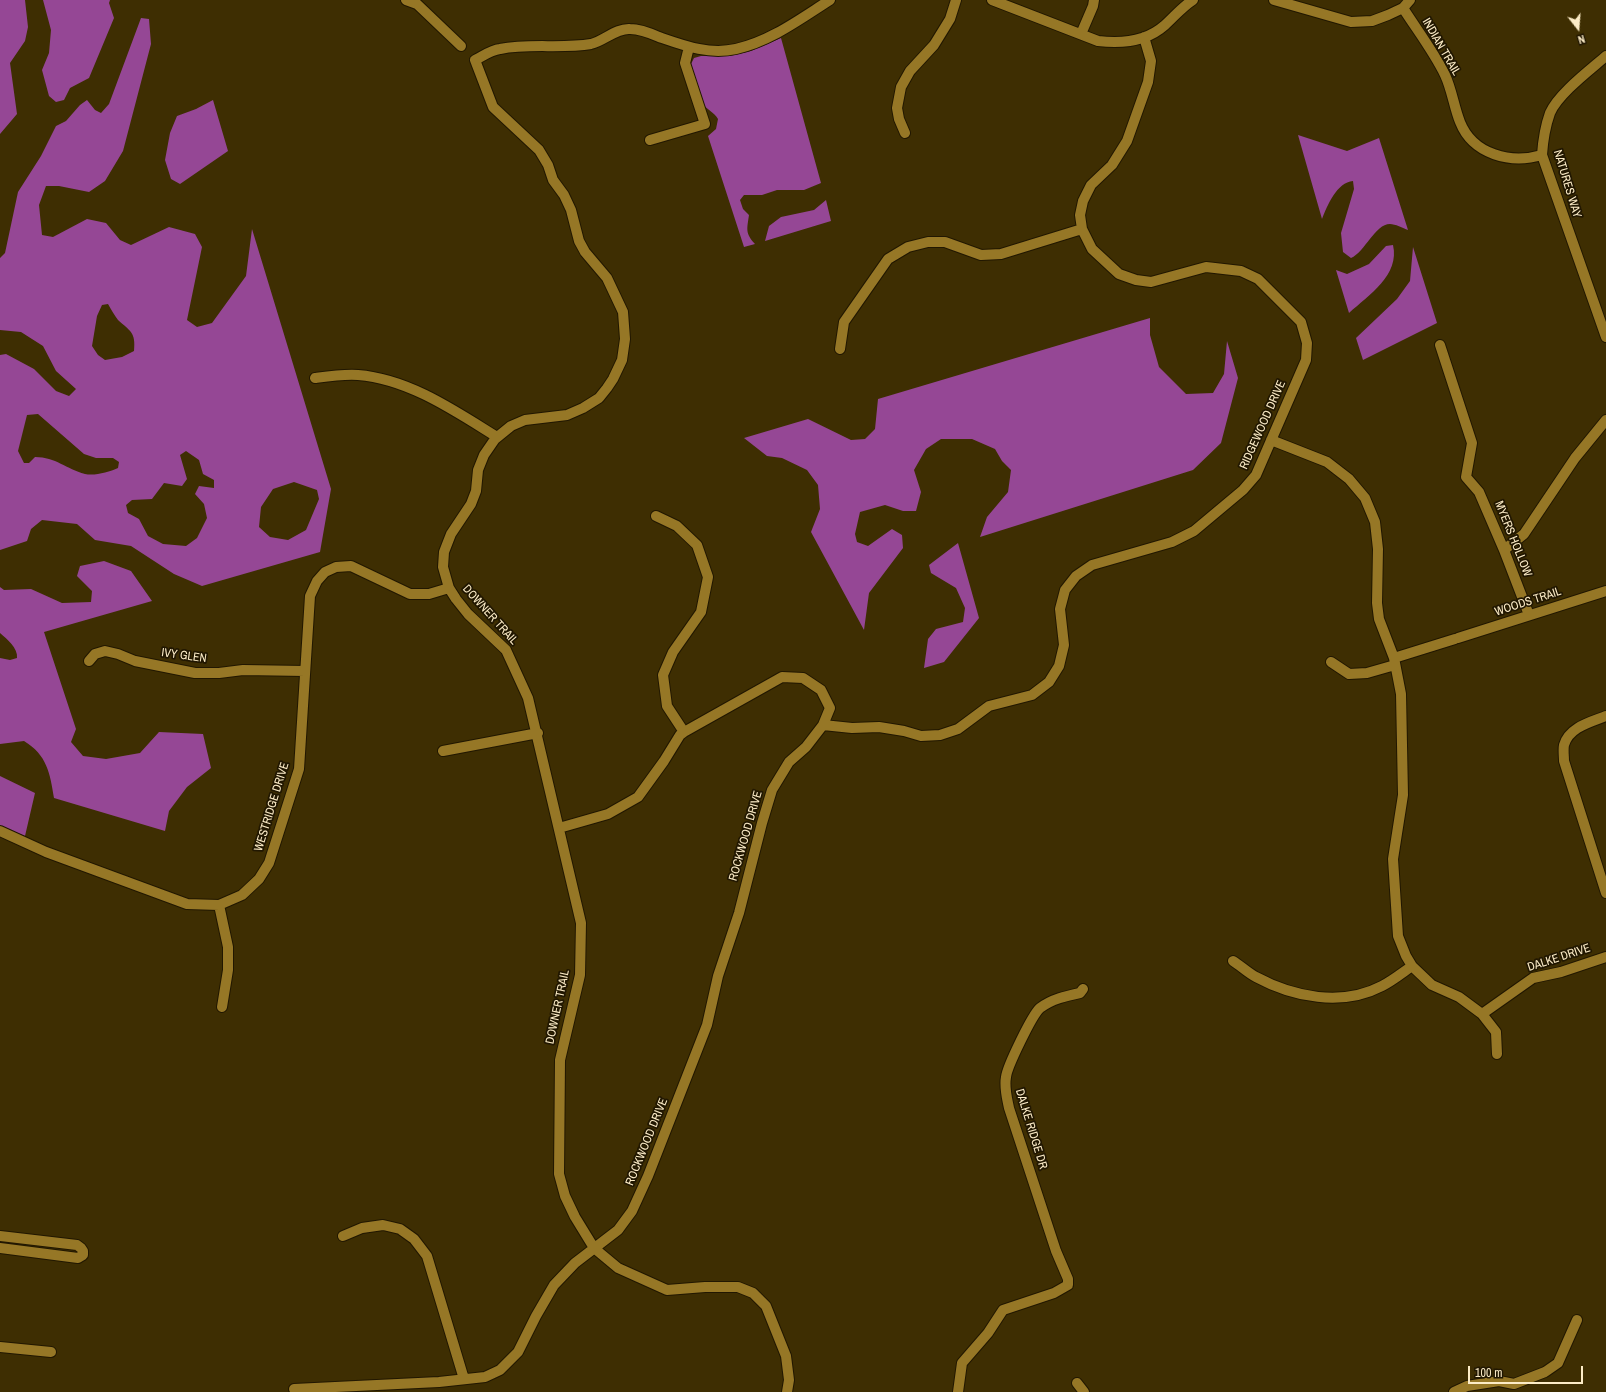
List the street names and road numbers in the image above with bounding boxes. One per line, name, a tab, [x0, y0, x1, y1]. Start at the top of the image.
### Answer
street label: INDIAN TRAIL	[1419, 16, 1463, 78]
street label: NATURES WAY	[1550, 148, 1584, 220]
street label: RIDGEWOOD DRIVE	[1237, 378, 1289, 472]
street label: MYERS HOLLOW	[1491, 499, 1535, 579]
street label: DOWNER TRAIL	[459, 582, 521, 648]
street label: WOODS TRAIL	[1493, 585, 1563, 619]
street label: IVY GLEN	[161, 646, 207, 666]
street label: WESTRIDGE DRIVE	[252, 761, 292, 853]
street label: ROCKWOOD DRIVE	[726, 789, 766, 883]
street label: DALKE DRIVE	[1526, 941, 1592, 975]
street label: DOWNER TRAIL	[543, 969, 573, 1045]
street label: DALKE RIDGE DR	[1012, 1087, 1050, 1171]
street label: ROCKWOOD DRIVE	[623, 1096, 671, 1188]

